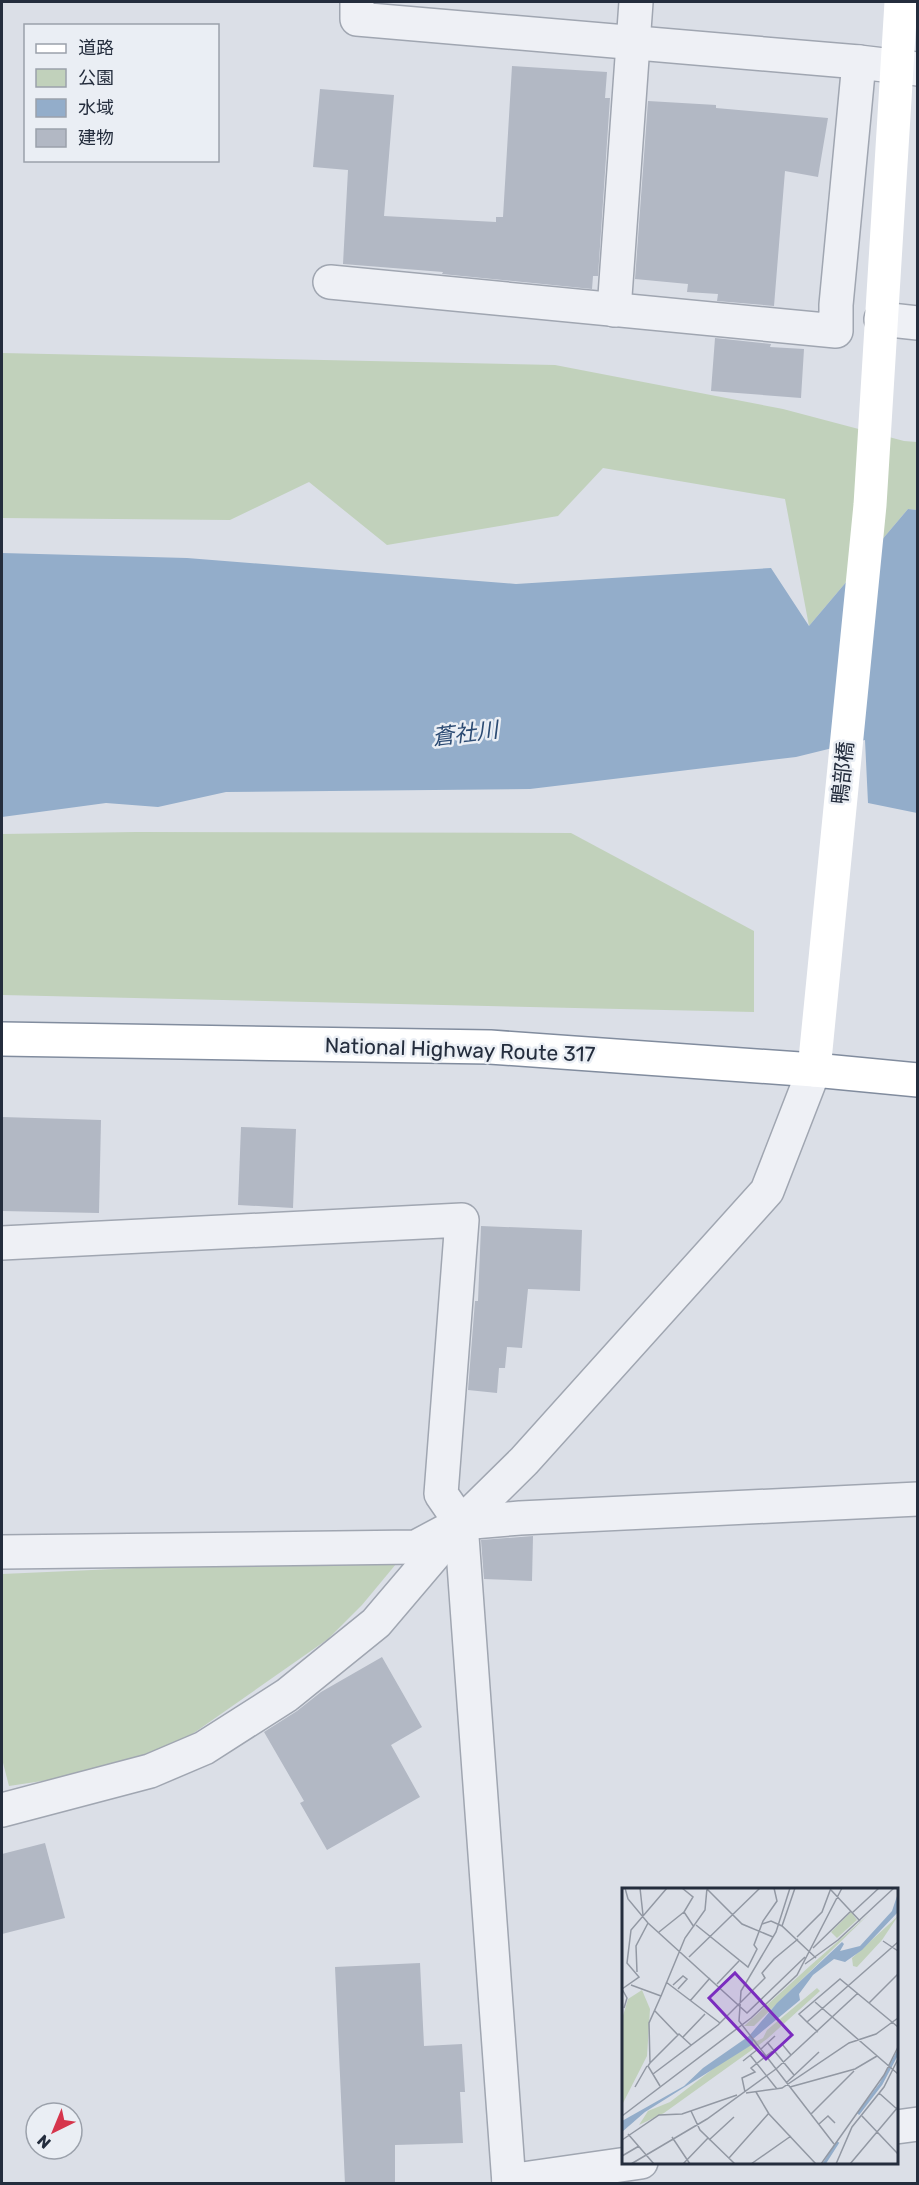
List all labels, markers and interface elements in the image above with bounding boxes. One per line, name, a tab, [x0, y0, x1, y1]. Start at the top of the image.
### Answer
legend	[24, 24, 219, 162]
text: 道路	[78, 37, 114, 59]
text: 公園	[78, 67, 114, 89]
text: 水域	[78, 97, 114, 119]
text: 建物	[78, 127, 114, 149]
water label: 蒼社川	[431, 716, 501, 751]
street label: 鴨部橋	[827, 740, 858, 806]
street label: National Highway Route 317	[324, 1032, 596, 1067]
inset map	[622, 1888, 898, 2164]
north arrow	[24, 2101, 84, 2161]
text: N	[33, 2131, 55, 2152]

